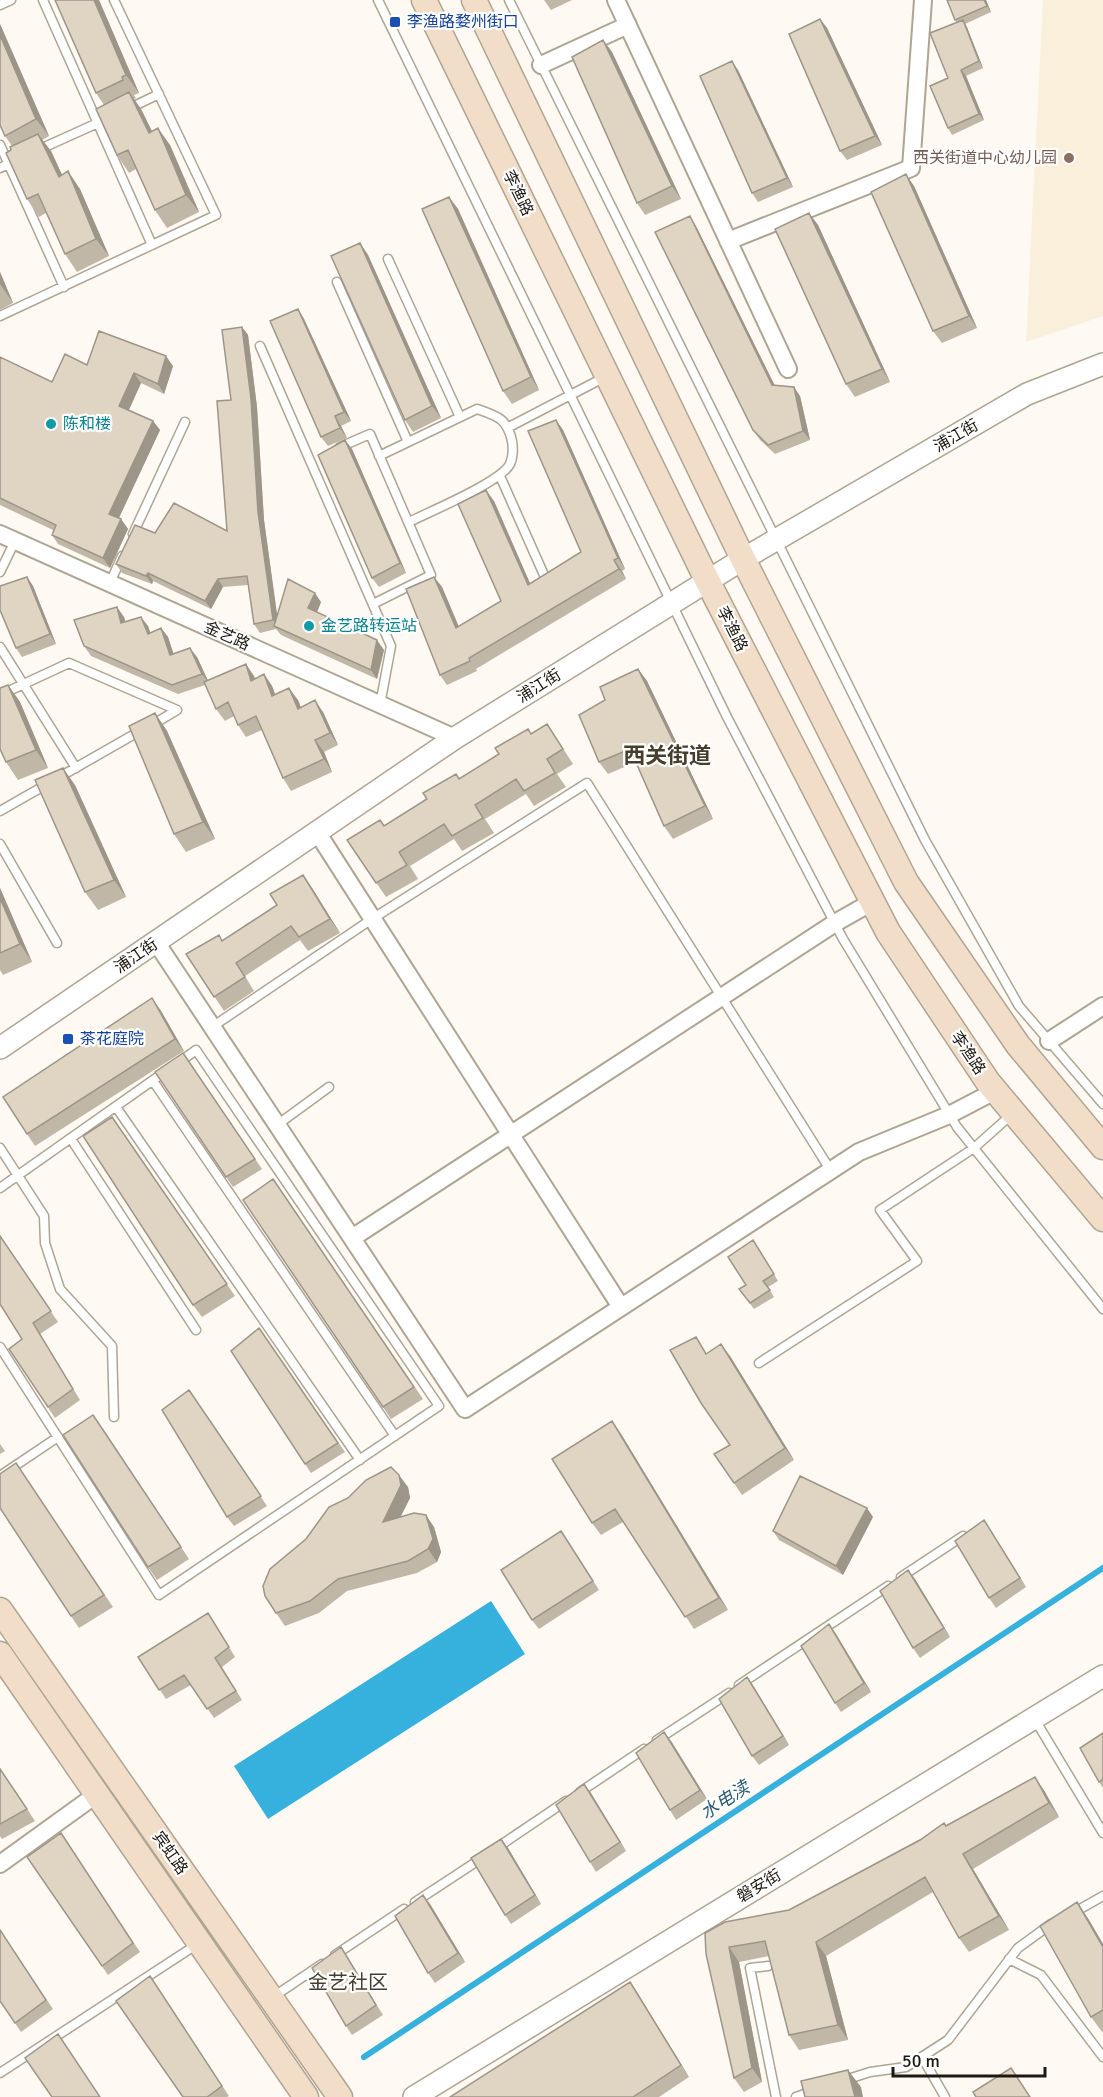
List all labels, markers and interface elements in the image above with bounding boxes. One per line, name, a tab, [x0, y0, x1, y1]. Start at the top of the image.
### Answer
place label: 李渔路婺州街口	[407, 12, 519, 32]
marker: 李渔路婺州街口	[388, 15, 402, 29]
place label: 西关街道中心幼儿园	[913, 148, 1057, 168]
marker: 西关街道中心幼儿园	[1062, 151, 1076, 165]
street label: 李渔路	[498, 167, 538, 219]
place label: 陈和楼	[63, 414, 111, 434]
street label: 浦江街	[930, 415, 982, 457]
marker: 陈和楼	[44, 417, 58, 431]
street label: 李渔路	[712, 603, 752, 655]
place label: 金艺路转运站	[321, 616, 417, 636]
street label: 金艺路	[201, 617, 253, 655]
marker: 金艺路转运站	[302, 619, 316, 633]
street label: 浦江街	[513, 665, 565, 707]
district label: 西关街道	[623, 742, 711, 769]
street label: 浦江街	[111, 934, 161, 978]
street label: 李渔路	[946, 1028, 990, 1078]
place label: 茶花庭院	[80, 1029, 144, 1049]
marker: 茶花庭院	[61, 1032, 75, 1046]
water label: 水电渎	[696, 1775, 755, 1824]
street label: 宾虹路	[148, 1828, 192, 1878]
street label: 磐安街	[733, 1865, 785, 1907]
district label: 金艺社区	[308, 1970, 388, 1995]
scale bar	[893, 2040, 1044, 2078]
text: 50 m	[902, 2050, 940, 2072]

